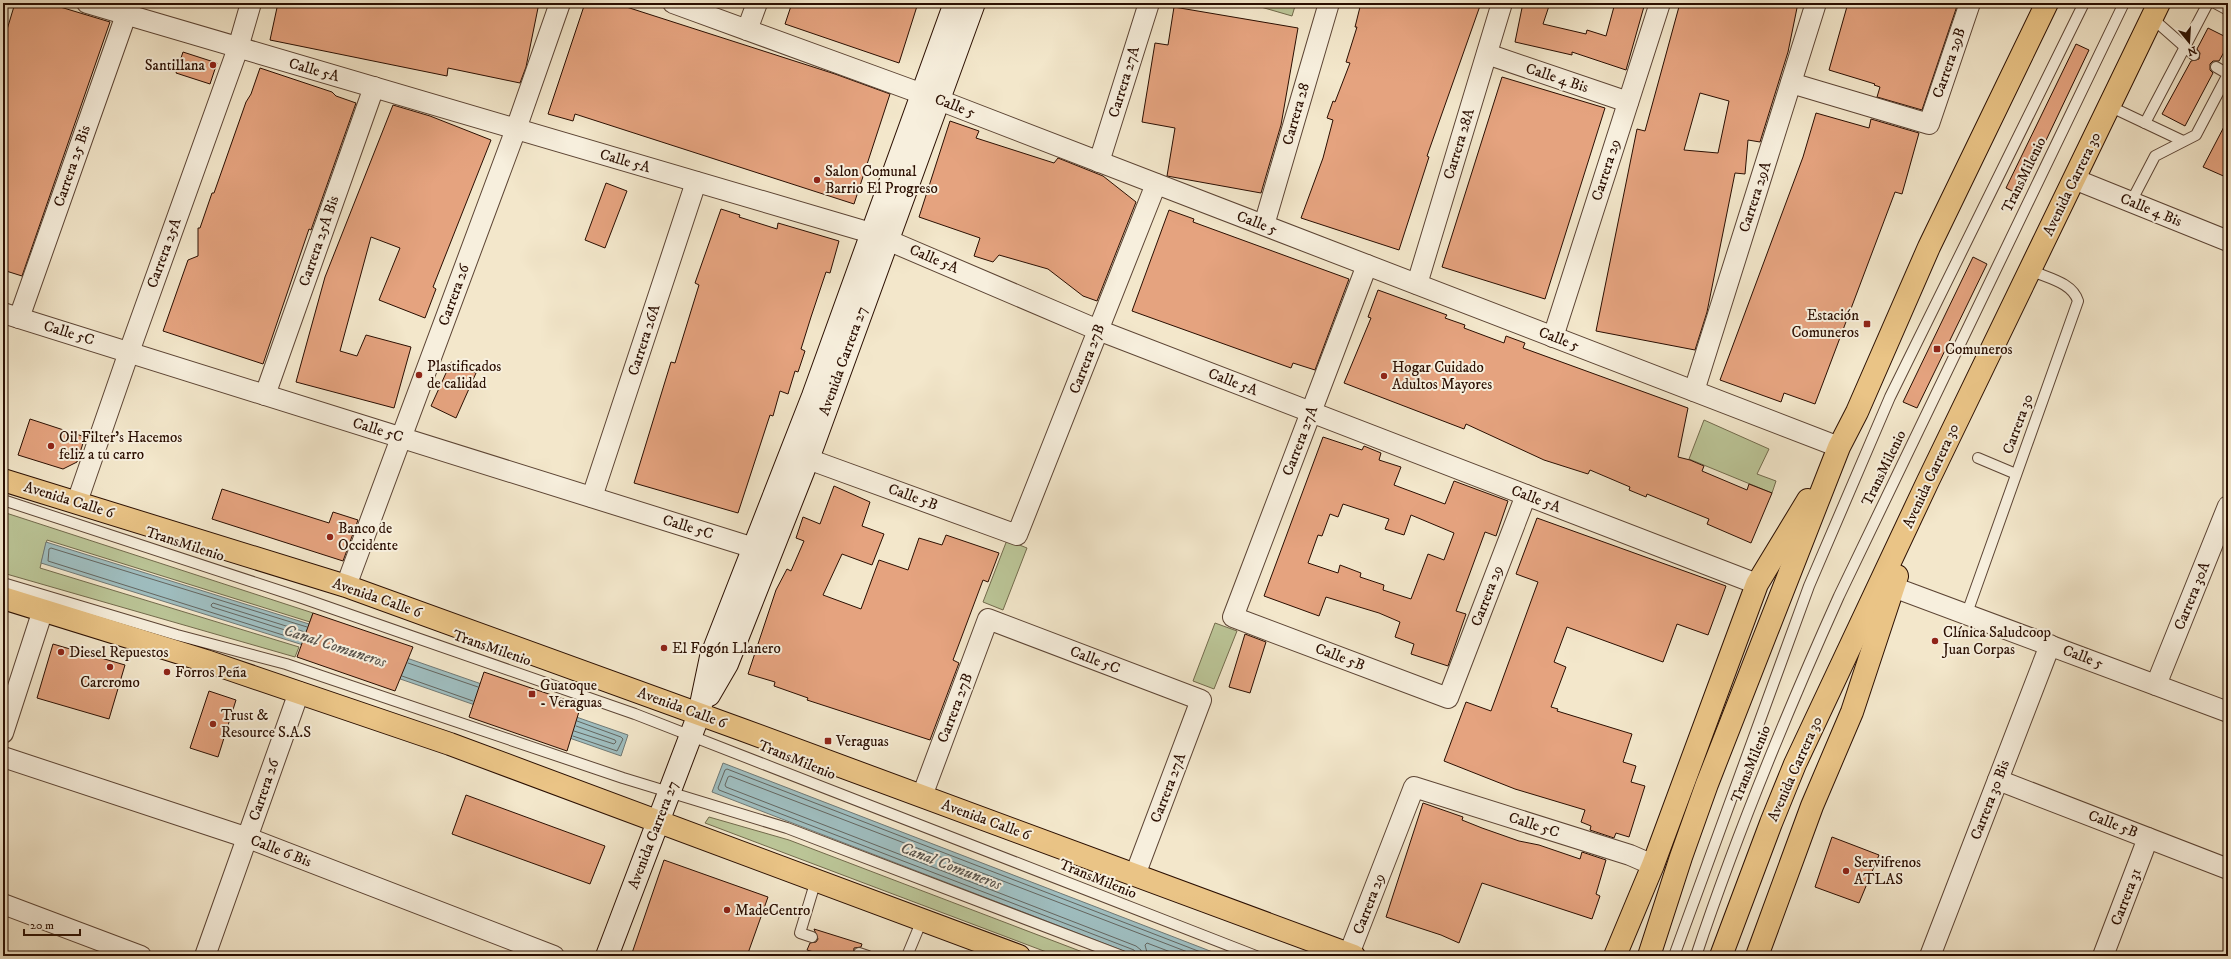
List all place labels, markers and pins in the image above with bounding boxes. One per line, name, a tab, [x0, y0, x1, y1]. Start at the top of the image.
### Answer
place label: Santillana	[145, 56, 206, 75]
marker: Santillana	[208, 60, 218, 70]
place label: Salon Comunal Barrio El Progreso	[825, 162, 938, 198]
marker: Salon Comunal Barrio El Progreso	[812, 175, 822, 185]
place label: Estación Comuneros	[1791, 306, 1859, 342]
marker: Estación Comuneros	[1862, 319, 1872, 329]
place label: Comuneros	[1945, 340, 2013, 359]
marker: Comuneros	[1932, 344, 1942, 354]
place label: Plastificados de calidad	[427, 357, 501, 393]
place label: Hogar Cuidado Adultos Mayores	[1392, 358, 1492, 394]
marker: Plastificados de calidad	[414, 370, 424, 380]
marker: Hogar Cuidado Adultos Mayores	[1379, 371, 1389, 381]
place label: Oil Filter's Hacemos feliz a tu carro	[59, 428, 182, 464]
marker: Oil Filter's Hacemos feliz a tu carro	[46, 441, 56, 451]
place label: Banco de Occidente	[338, 519, 398, 555]
marker: Banco de Occidente	[325, 532, 335, 542]
place label: Clínica Saludcoop Juan Corpas	[1941, 623, 2052, 659]
marker: Clínica Saludcoop Juan Corpas	[1930, 636, 1940, 646]
place label: El Fogón Llanero	[672, 639, 781, 658]
place label: Diesel Repuestos	[69, 643, 168, 662]
marker: El Fogón Llanero	[659, 643, 669, 653]
marker: Diesel Repuestos	[56, 647, 66, 657]
marker: Carcromo	[105, 662, 115, 672]
place label: Forros Peña	[175, 663, 247, 682]
marker: Forros Peña	[162, 667, 172, 677]
place label: Carcromo	[80, 673, 140, 692]
place label: Guatoque - Veraguas	[540, 676, 602, 712]
marker: Guatoque - Veraguas	[527, 689, 537, 699]
place label: Trust & Resource S.A.S	[221, 706, 311, 742]
marker: Trust & Resource S.A.S	[208, 719, 218, 729]
place label: Veraguas	[835, 732, 889, 751]
marker: Veraguas	[823, 736, 833, 746]
place label: Servifrenos ATLAS	[1854, 853, 1921, 889]
marker: Servifrenos ATLAS	[1841, 866, 1851, 876]
place label: MadeCentro	[735, 901, 810, 920]
marker: MadeCentro	[722, 905, 732, 915]

